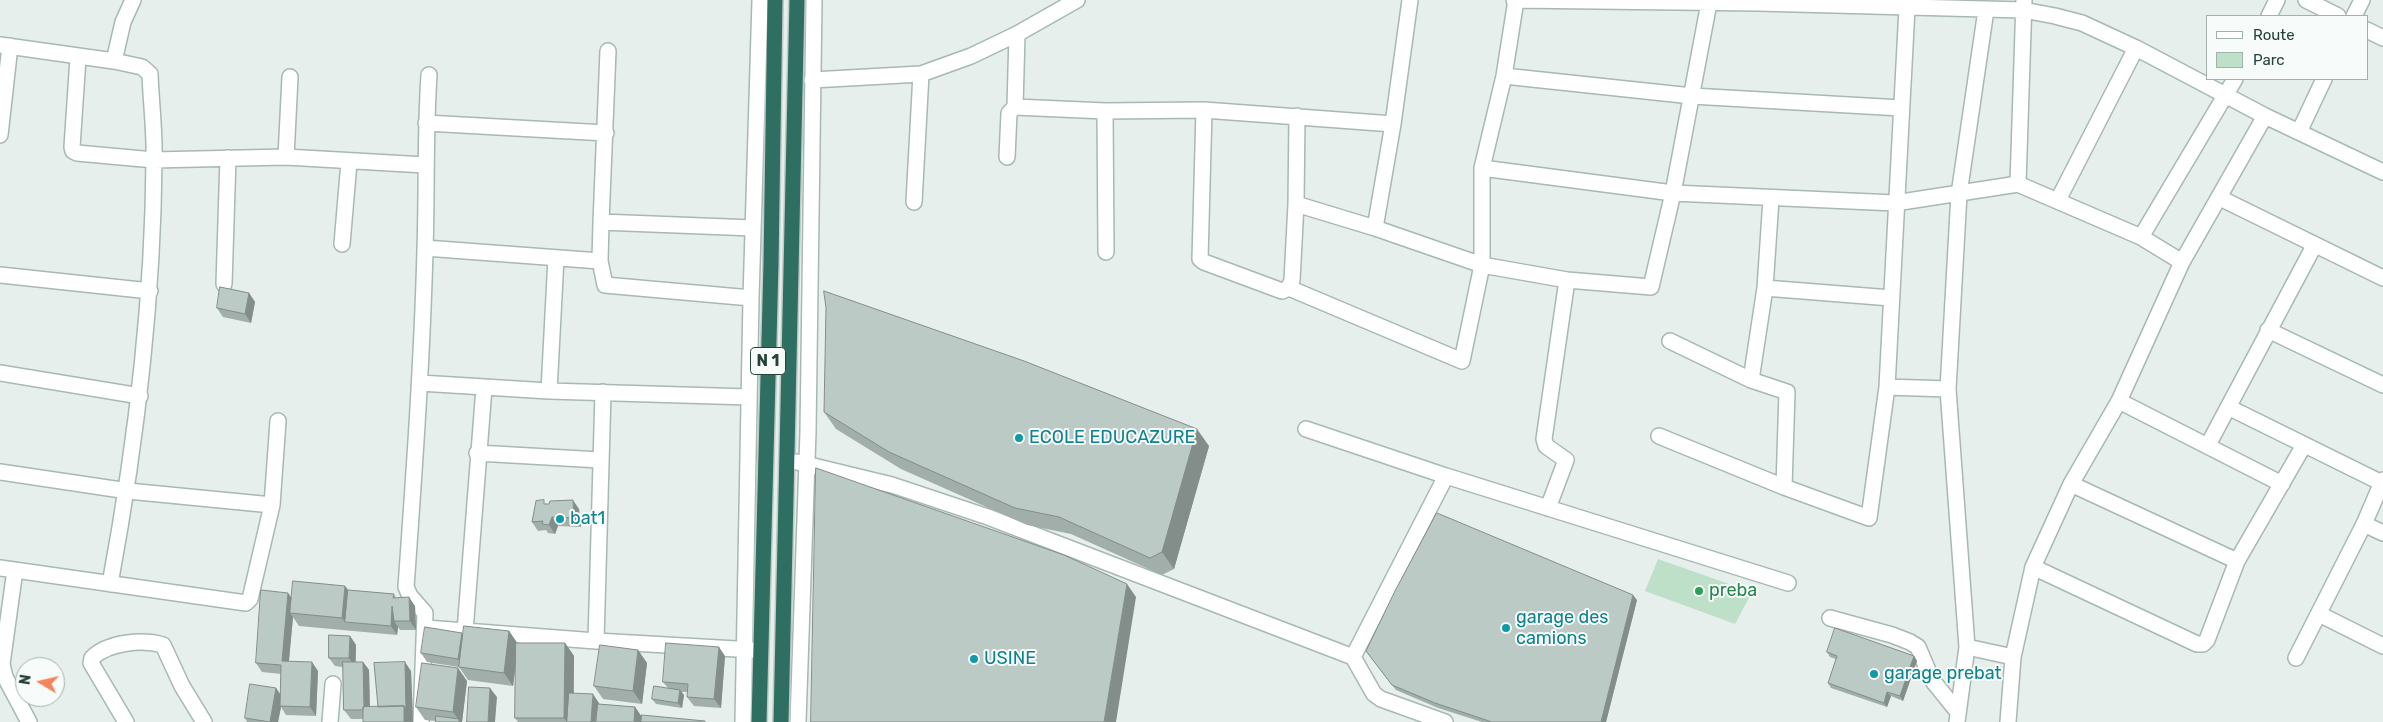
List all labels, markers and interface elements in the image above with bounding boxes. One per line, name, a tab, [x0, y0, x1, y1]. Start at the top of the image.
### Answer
legend	[2206, 15, 2368, 80]
text: Route	[2253, 26, 2295, 44]
text: Parc	[2253, 51, 2285, 69]
road number: N 1	[750, 348, 786, 374]
place label: ECOLE EDUCAZURE	[1029, 427, 1195, 449]
marker: ECOLE EDUCAZURE	[1013, 432, 1025, 444]
place label: bat1	[570, 508, 605, 530]
marker: bat1	[554, 513, 566, 525]
place label: preba	[1709, 580, 1757, 602]
marker: preba	[1693, 585, 1705, 597]
place label: garage des camions	[1516, 607, 1609, 650]
marker: garage des camions	[1500, 622, 1512, 634]
place label: USINE	[984, 648, 1036, 670]
marker: USINE	[968, 653, 980, 665]
north arrow	[15, 657, 65, 707]
place label: garage prebat	[1884, 663, 2002, 685]
marker: garage prebat	[1868, 668, 1880, 680]
text: N	[16, 673, 35, 686]

